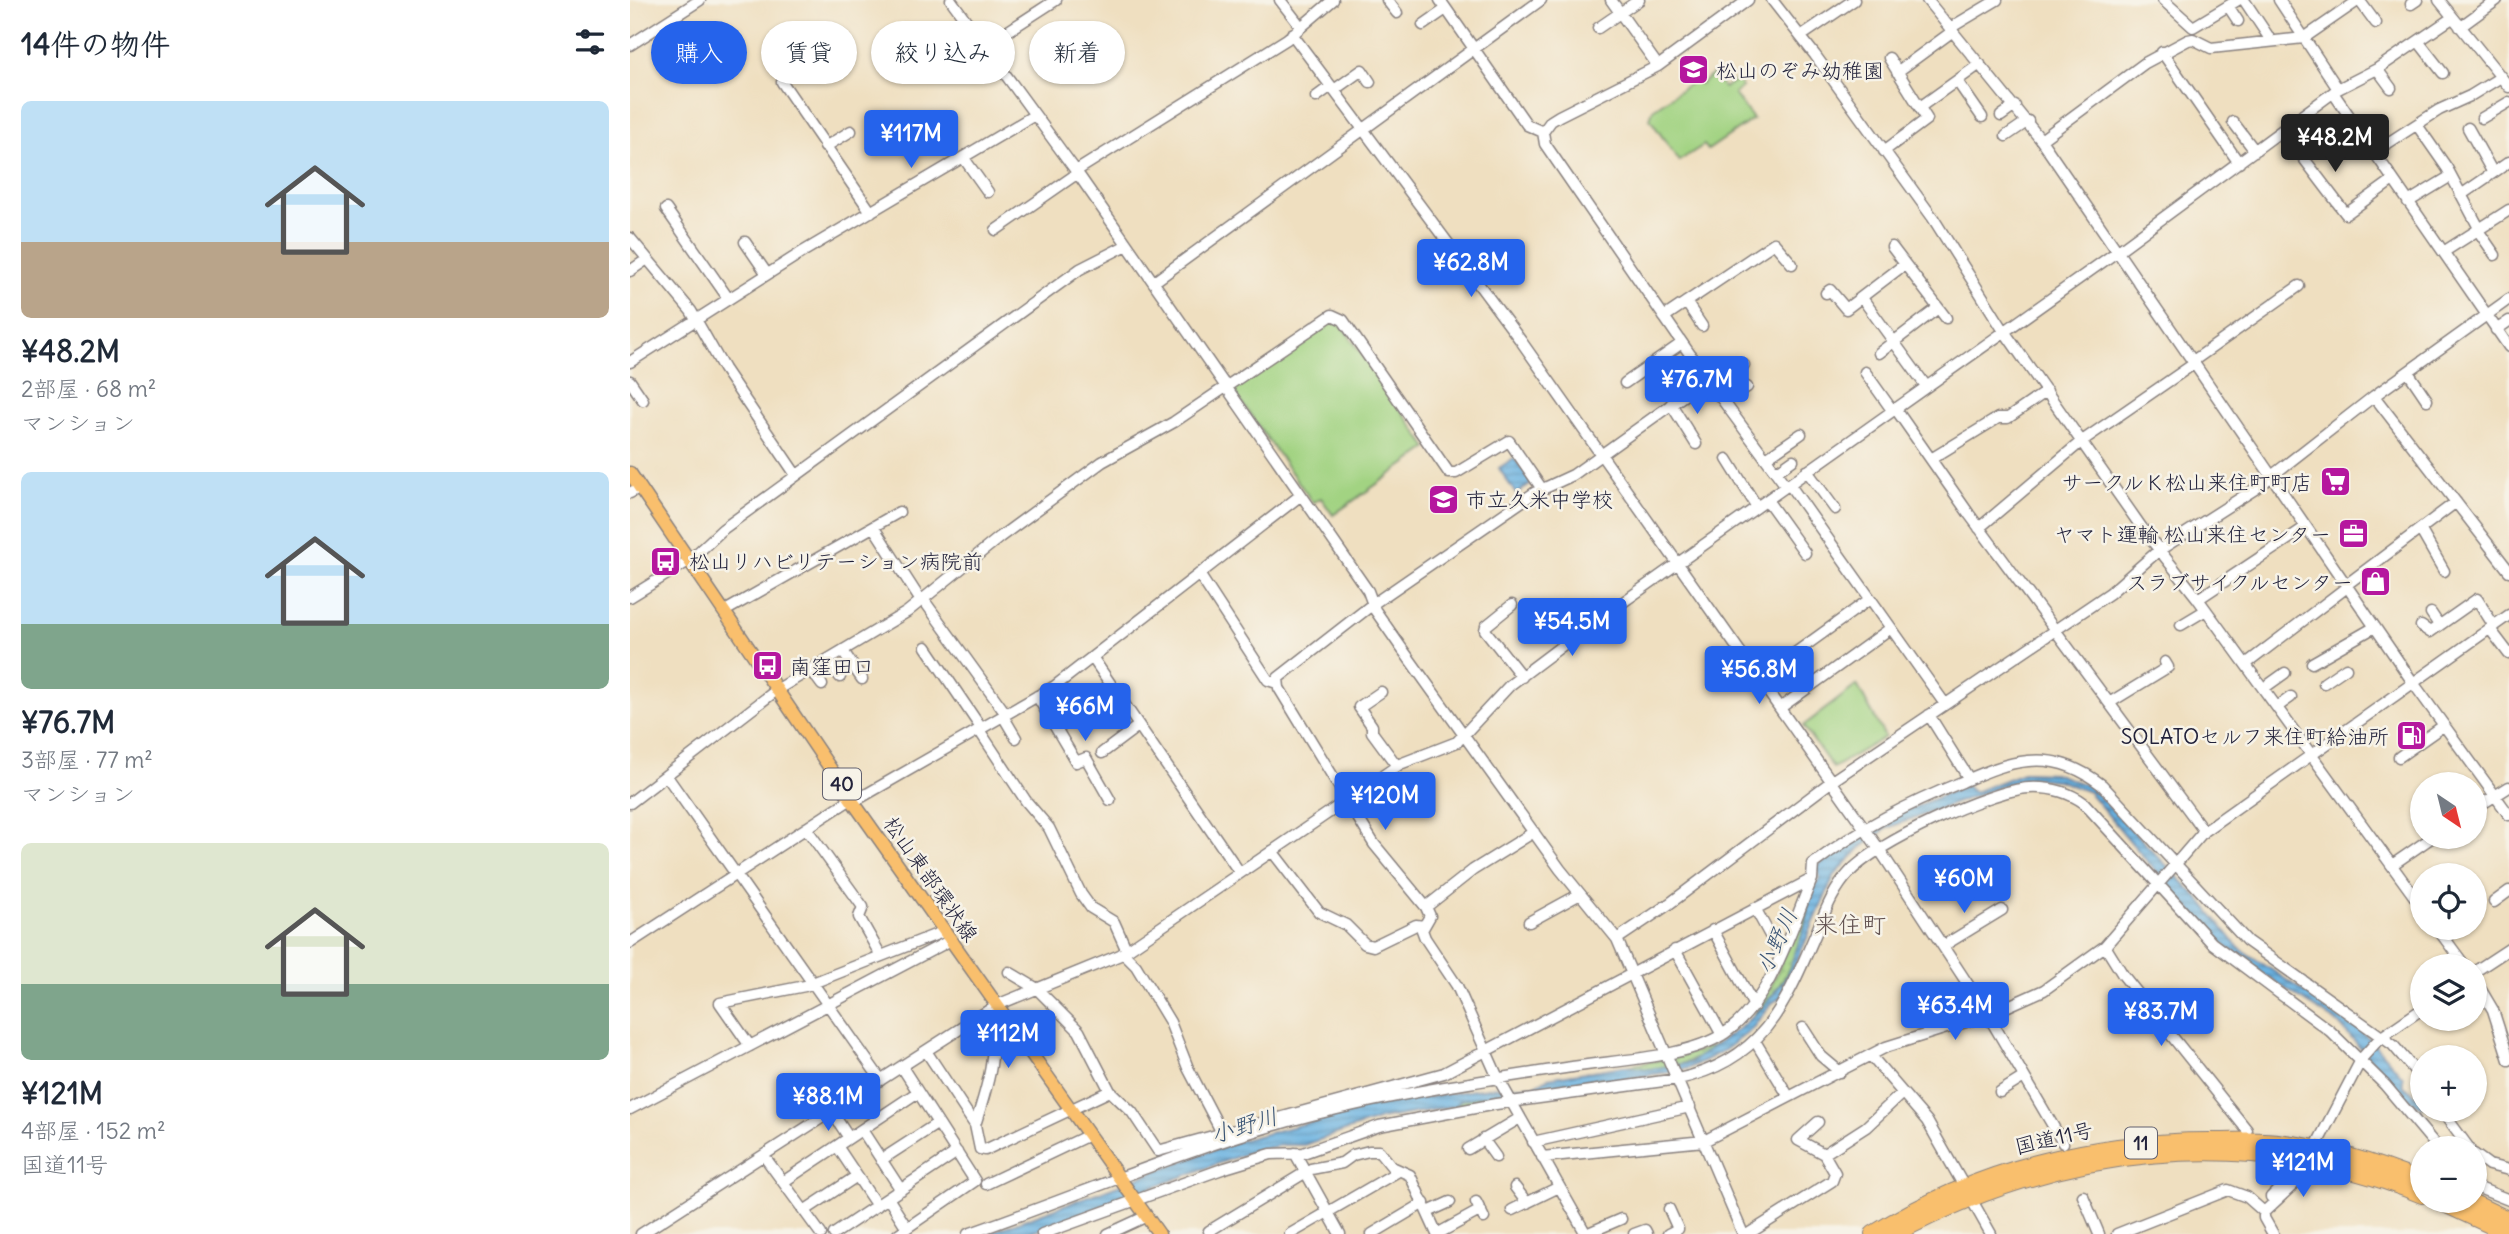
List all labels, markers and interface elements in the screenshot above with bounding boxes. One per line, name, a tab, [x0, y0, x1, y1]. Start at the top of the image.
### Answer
chip: 購入	[651, 21, 747, 84]
chip: 賃貸	[761, 21, 857, 84]
chip: 絞り込み	[871, 21, 1015, 84]
chip: 新着	[1029, 21, 1125, 84]
icon: filters	[571, 23, 609, 61]
text: 14件の物件	[21, 25, 170, 63]
school or university icon: 松山のぞみ幼稚園	[1676, 53, 1710, 87]
place label: 松山のぞみ幼稚園	[1716, 57, 1884, 84]
pin: ¥117M	[862, 110, 960, 170]
pin: ¥48.2M	[2278, 114, 2392, 174]
text: ¥117M	[880, 118, 942, 147]
text: ¥48.2M	[2297, 122, 2373, 151]
icon: home	[252, 147, 378, 273]
pin: ¥62.8M	[1414, 240, 1528, 299]
text: ¥62.8M	[1433, 247, 1509, 276]
text: ¥48.2M	[21, 332, 120, 370]
pin: ¥76.7M	[1640, 356, 1754, 416]
text: ¥76.7M	[1661, 364, 1733, 393]
text: 2部屋 · 68 m²	[21, 374, 156, 403]
text: マンション	[21, 408, 135, 437]
supermarket icon: サークルＫ松山来住町町店	[2318, 465, 2352, 499]
place label: サークルＫ松山来住町町店	[2061, 469, 2312, 496]
school or university icon: 市立久米中学校	[1426, 482, 1460, 516]
place label: 市立久米中学校	[1466, 486, 1613, 513]
office icon: ヤマト運輸 松山来住センター	[2337, 517, 2371, 551]
icon: home	[252, 518, 378, 644]
place label: ヤマト運輸 松山来住センター	[2054, 521, 2331, 548]
bus stop icon: 松山リハビリテーション病院前	[649, 544, 683, 578]
place label: 松山リハビリテーション病院前	[689, 548, 983, 575]
shop icon: スラブサイクルセンター	[2359, 565, 2393, 599]
place label: スラブサイクルセンター	[2126, 569, 2353, 596]
pin: ¥54.5M	[1515, 598, 1629, 658]
text: ¥54.5M	[1534, 606, 1610, 635]
pin: ¥56.8M	[1702, 646, 1816, 706]
bus stop icon: 南窪田口	[750, 649, 784, 683]
place label: 南窪田口	[790, 653, 874, 680]
text: ¥56.8M	[1721, 654, 1797, 683]
pin: ¥66M	[1044, 684, 1126, 743]
text: ¥66M	[1056, 691, 1114, 720]
text: ¥76.7M	[21, 703, 115, 741]
fuel station icon: SOLATOセルフ来住町給油所	[2395, 719, 2429, 753]
place label: SOLATOセルフ来住町給油所	[2121, 723, 2389, 750]
text: 3部屋 · 77 m²	[21, 745, 153, 774]
road number: 40	[823, 768, 861, 800]
pin: ¥120M	[1336, 772, 1434, 832]
north arrow	[2410, 772, 2487, 849]
map controls	[2410, 772, 2487, 1213]
text: マンション	[21, 779, 135, 808]
text: ¥120M	[1351, 780, 1420, 809]
street label: 松山東部環状線	[878, 811, 984, 947]
pin: ¥60M	[1923, 856, 2005, 915]
text: ¥60M	[1934, 863, 1994, 892]
button: locate	[2410, 863, 2487, 940]
icon: home	[252, 889, 378, 1015]
water label: 小野川	[1749, 904, 1803, 978]
district label: 来住町	[1814, 909, 1886, 939]
button: layers	[2410, 954, 2487, 1031]
pin: ¥63.4M	[1898, 982, 2012, 1042]
pin: ¥83.7M	[2104, 988, 2218, 1048]
text: ¥63.4M	[1917, 990, 1993, 1019]
text: ¥83.7M	[2124, 996, 2198, 1025]
pin: ¥112M	[959, 1010, 1057, 1070]
text: ¥112M	[977, 1018, 1040, 1047]
button: +	[2410, 1045, 2487, 1122]
text: ¥121M	[21, 1074, 103, 1112]
pin: ¥88.1M	[771, 1074, 885, 1133]
text: ¥88.1M	[792, 1081, 864, 1110]
water label: 小野川	[1207, 1101, 1281, 1149]
text: 4部屋 · 152 m²	[21, 1116, 166, 1145]
street label: 国道11号	[2012, 1116, 2096, 1160]
road number: 11	[2125, 1128, 2157, 1158]
button: −	[2410, 1136, 2487, 1213]
pin: ¥121M	[2254, 1140, 2352, 1199]
text: ¥121M	[2272, 1147, 2335, 1176]
text: 国道11号	[21, 1150, 108, 1179]

